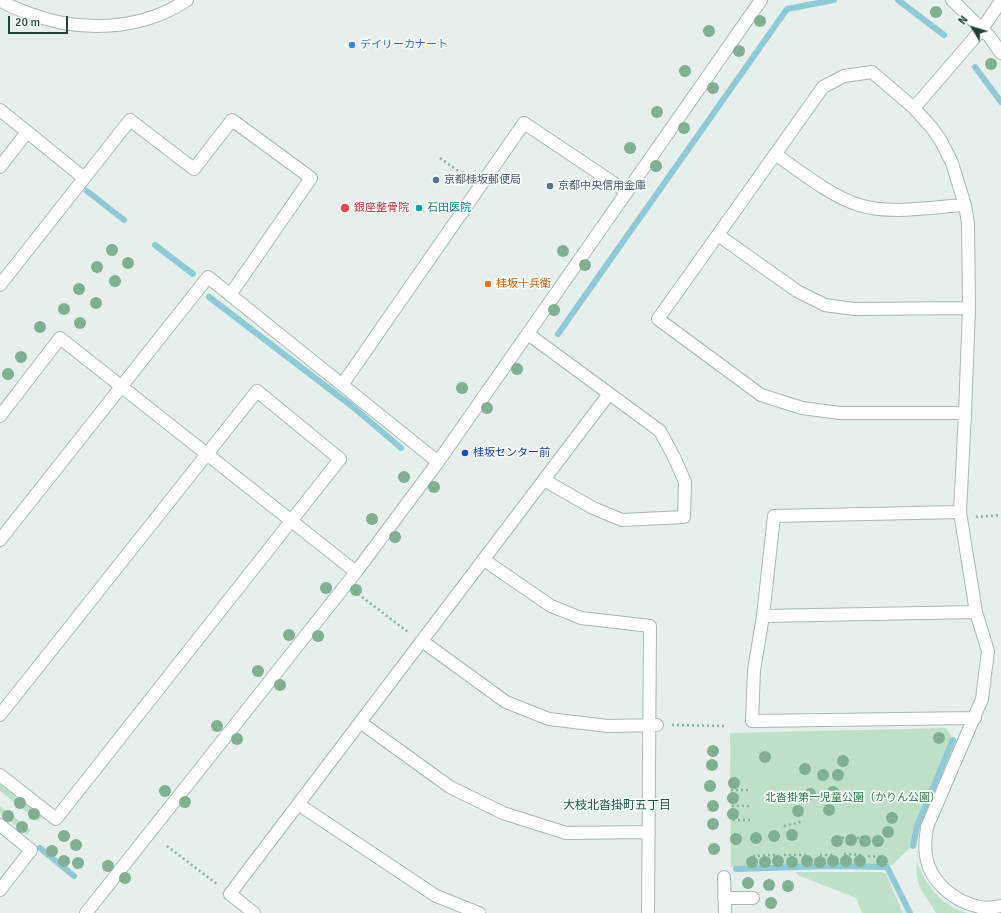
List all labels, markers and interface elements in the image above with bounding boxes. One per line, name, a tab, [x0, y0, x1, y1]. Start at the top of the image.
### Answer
scale bar	[10, 8, 70, 34]
north arrow	[953, 8, 993, 48]
text: N	[956, 13, 971, 27]
text: 20 m	[15, 15, 40, 30]
place label: デイリーカナート	[360, 38, 448, 52]
marker: デイリーカナート	[347, 40, 357, 50]
place label: 京都桂坂郵便局	[444, 173, 521, 187]
marker: 京都桂坂郵便局	[431, 175, 441, 185]
place label: 京都中央信用金庫	[558, 179, 646, 193]
marker: 京都中央信用金庫	[545, 181, 555, 191]
place label: 銀座整骨院	[354, 201, 409, 215]
place label: 石田医院	[427, 201, 471, 215]
marker: 銀座整骨院	[339, 202, 351, 214]
marker: 石田医院	[414, 203, 424, 213]
place label: 桂坂十兵衛	[496, 277, 551, 291]
marker: 桂坂十兵衛	[483, 279, 493, 289]
place label: 桂坂センター前	[473, 446, 550, 460]
marker: 桂坂センター前	[460, 448, 470, 458]
park label: 北沓掛第一児童公園（かりん公園）	[765, 791, 941, 805]
district label: 大枝北沓掛町五丁目	[563, 799, 671, 813]

